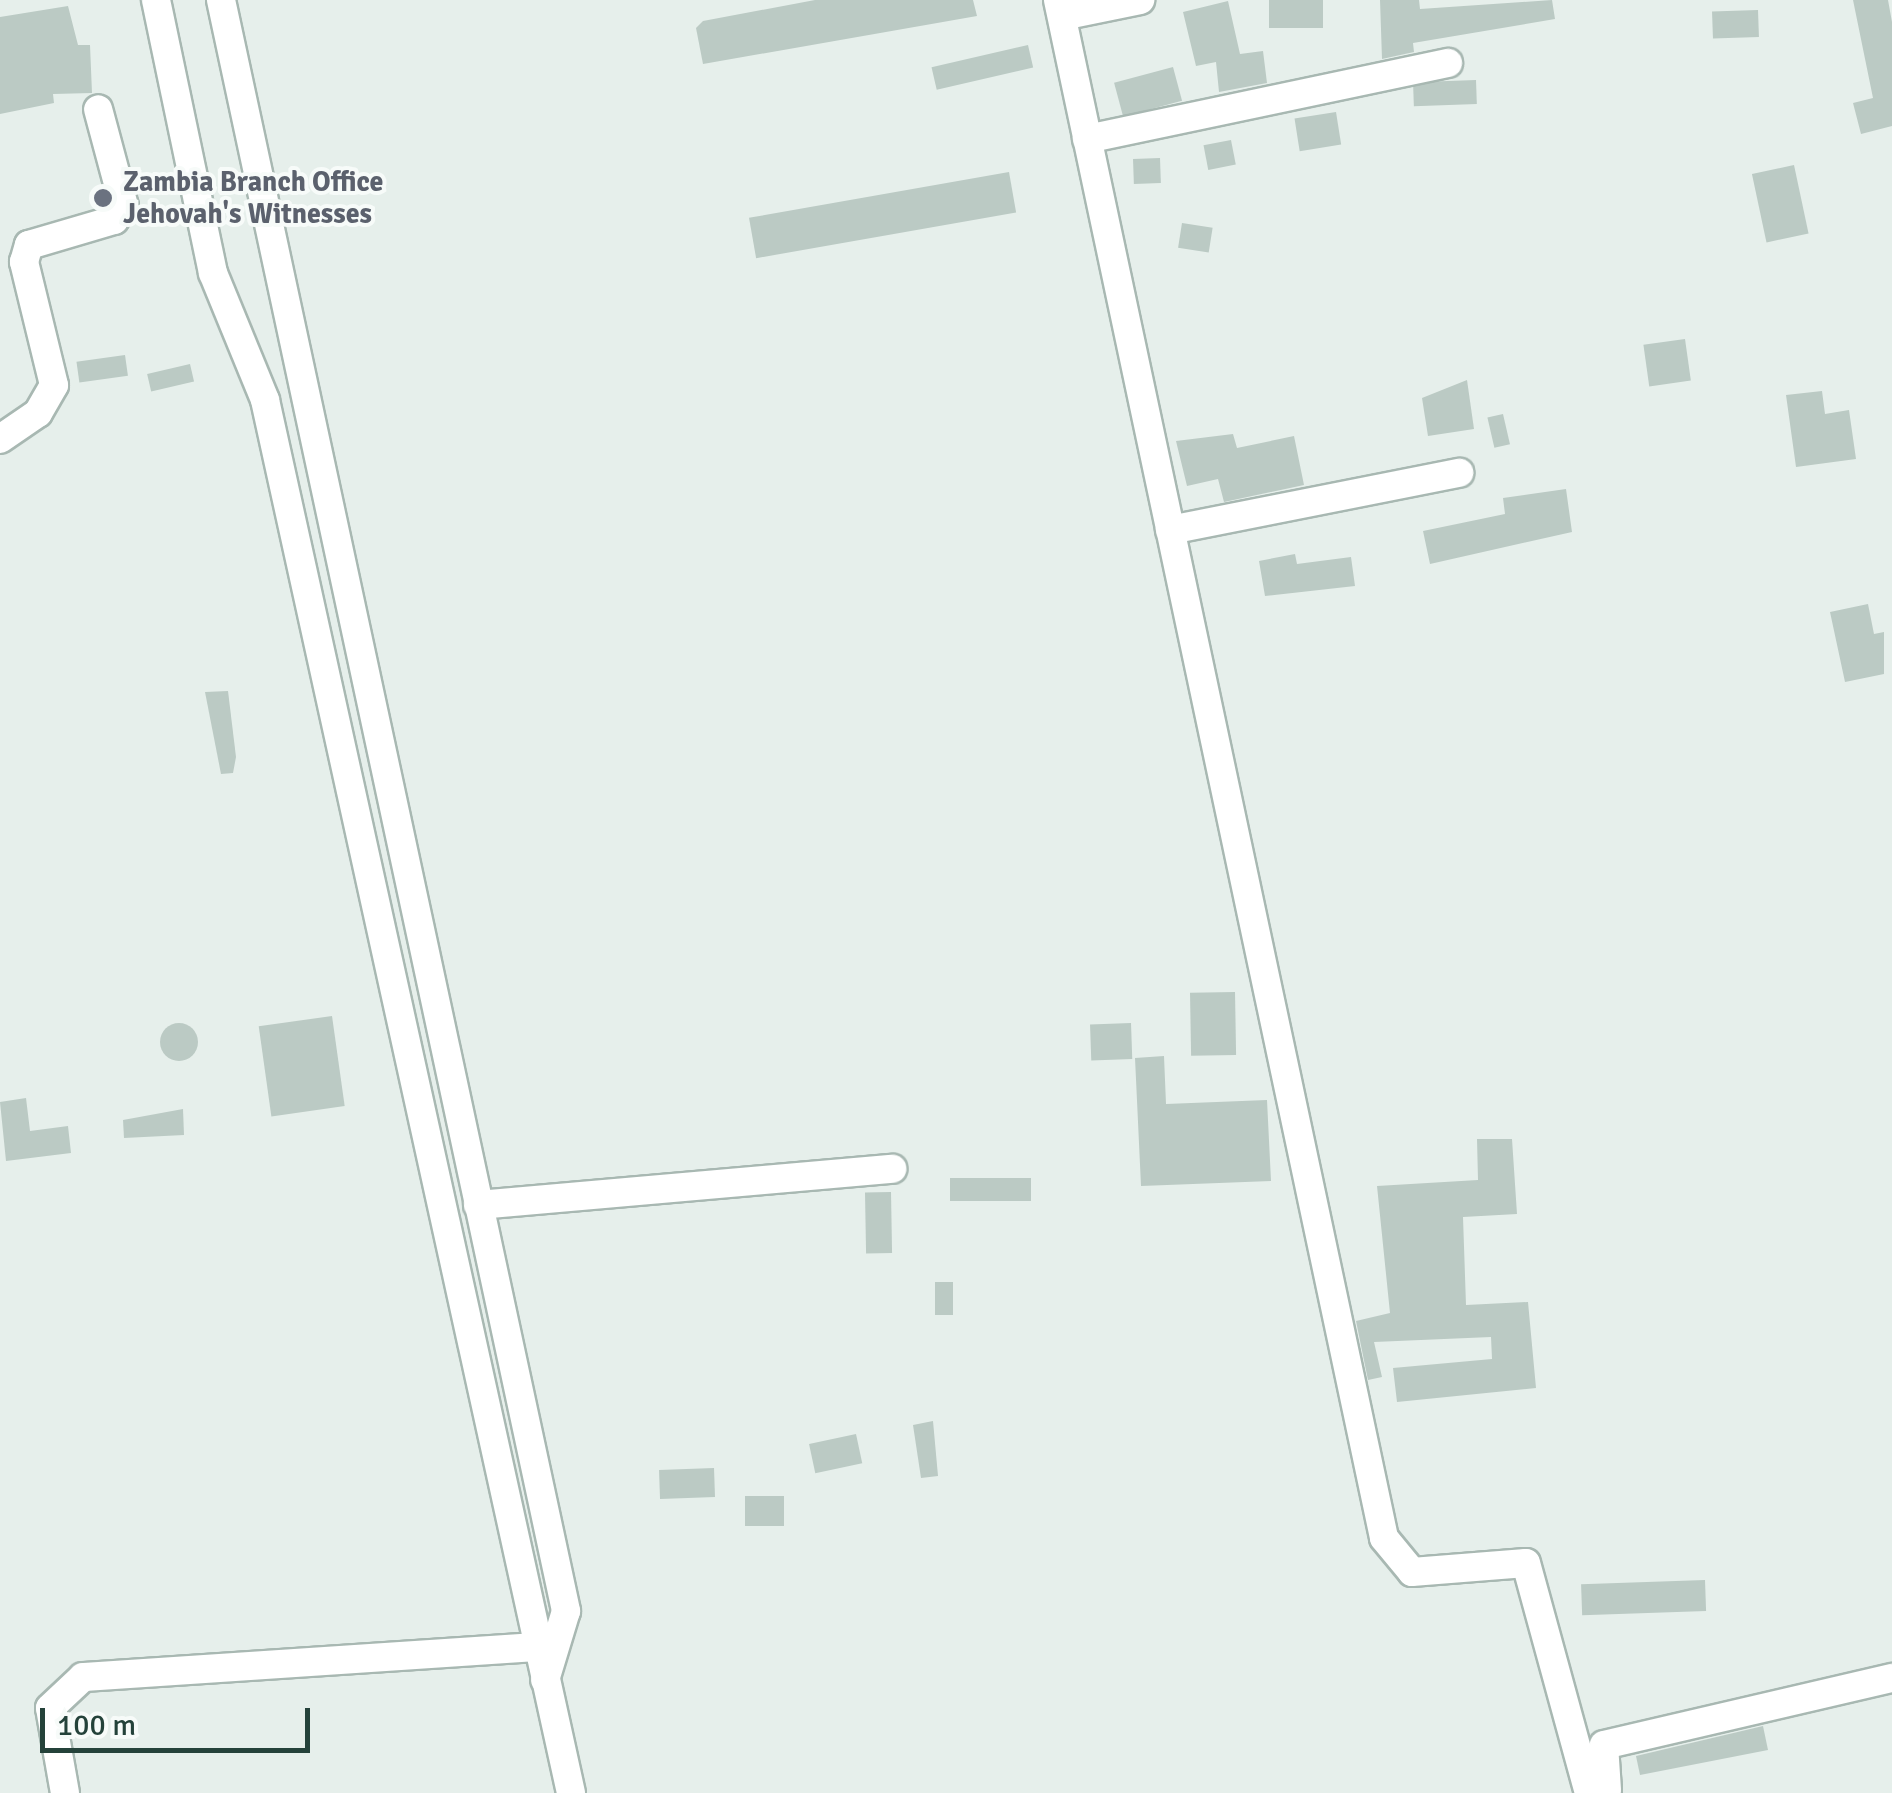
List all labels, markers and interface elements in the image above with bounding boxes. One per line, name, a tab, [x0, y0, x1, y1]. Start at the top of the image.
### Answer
place label: Zambia Branch Office Jehovah's Witnesses	[123, 165, 383, 231]
marker: Zambia Branch Office Jehovah's Witnesses	[92, 187, 114, 209]
scale bar	[45, 1688, 315, 1750]
text: 100 m	[57, 1707, 136, 1744]

